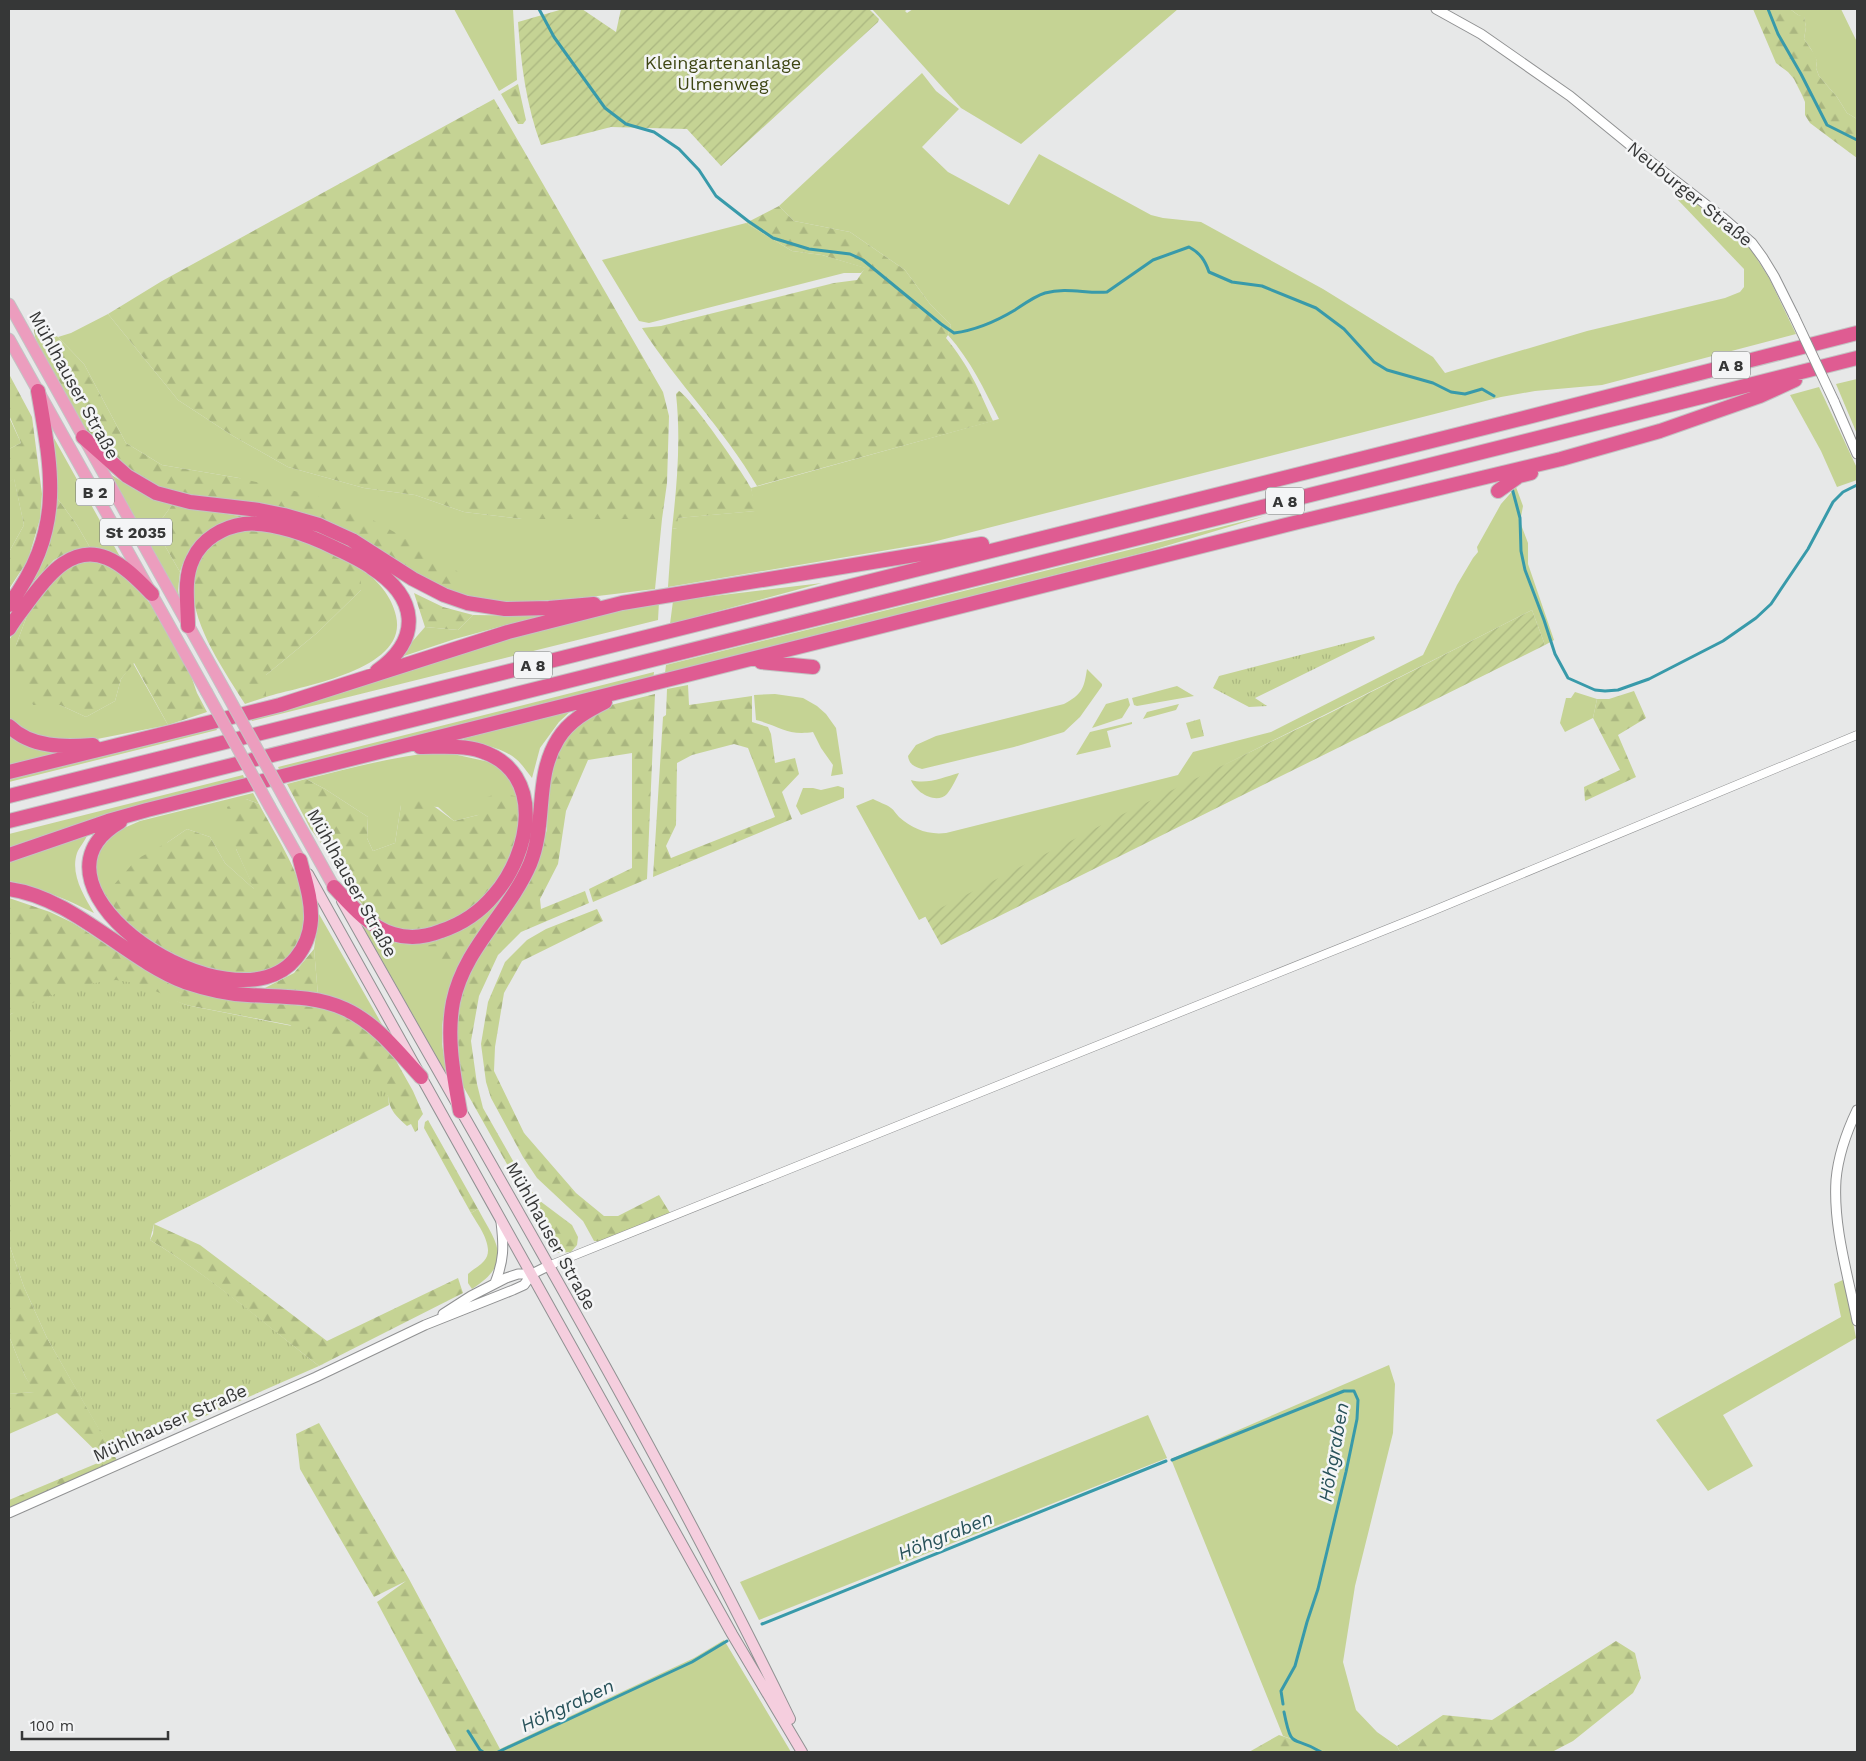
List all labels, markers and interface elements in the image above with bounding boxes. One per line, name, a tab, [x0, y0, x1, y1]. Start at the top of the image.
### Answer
park label: Kleingartenanlage Ulmenweg	[645, 52, 801, 94]
street label: Neuburger Straße	[1624, 137, 1757, 250]
street label: Mühlhauser Straße	[25, 307, 124, 463]
road number: A 8	[1712, 352, 1750, 378]
road number: B 2	[76, 478, 114, 506]
road number: A 8	[1266, 488, 1304, 514]
road number: St 2035	[100, 518, 172, 546]
road number: A 8	[514, 652, 552, 678]
street label: Mühlhauser Straße	[303, 805, 402, 961]
street label: Mühlhauser Straße	[502, 1158, 601, 1314]
street label: Mühlhauser Straße	[90, 1379, 250, 1466]
water label: Höhgraben	[1313, 1401, 1354, 1504]
water label: Höhgraben	[894, 1506, 996, 1565]
water label: Höhgraben	[517, 1674, 618, 1737]
scale bar	[22, 1708, 169, 1740]
text: 100 m	[30, 1717, 74, 1735]

